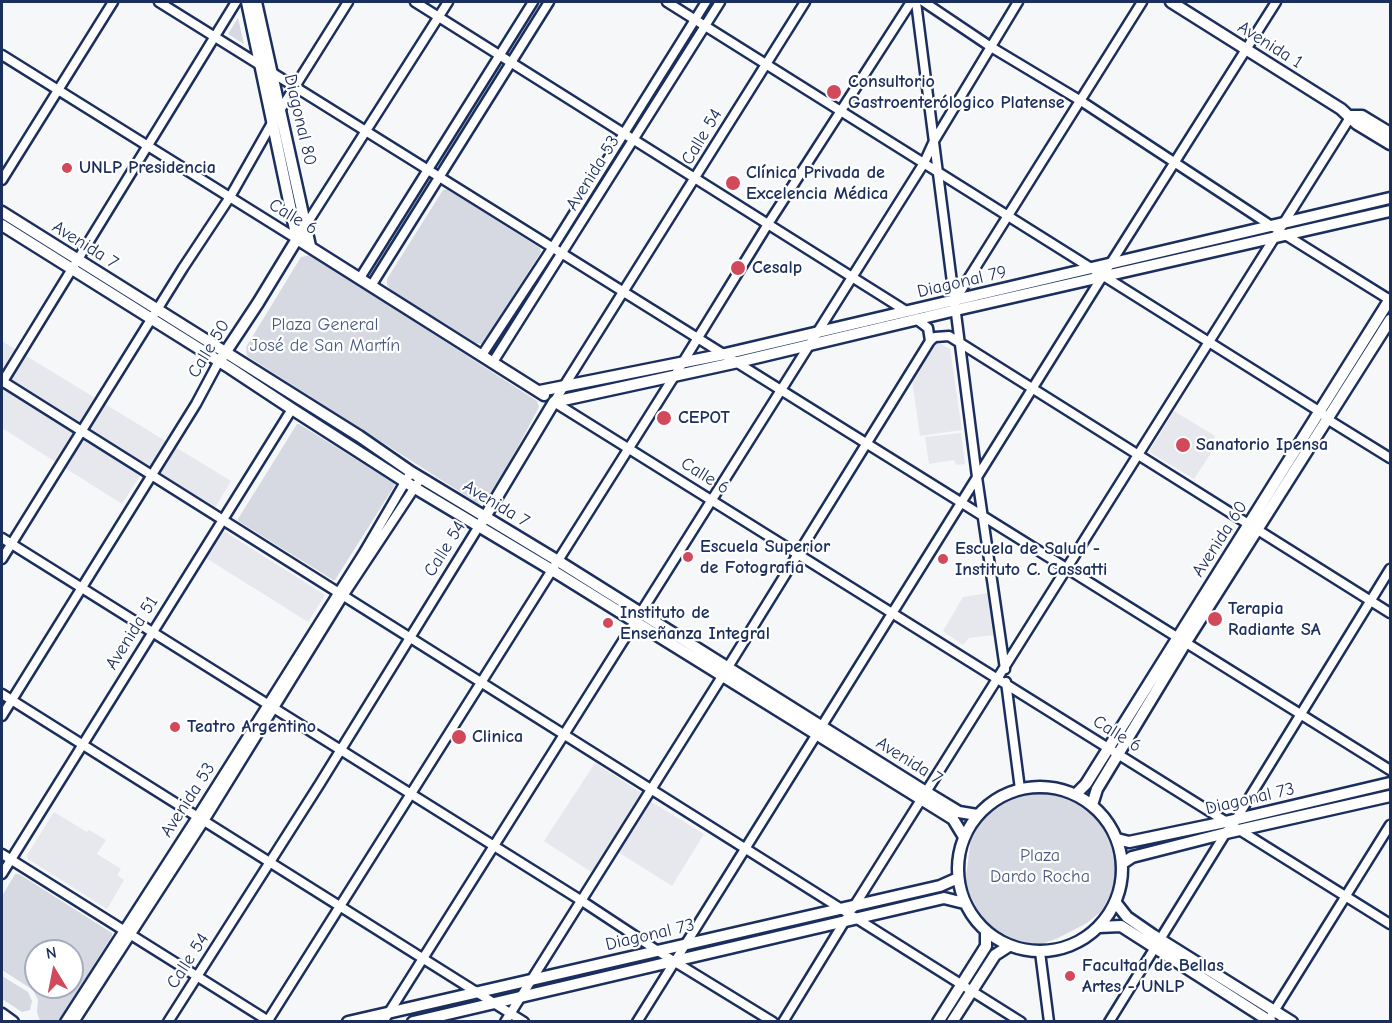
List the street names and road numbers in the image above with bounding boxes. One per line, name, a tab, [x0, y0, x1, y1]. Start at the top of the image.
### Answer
street label: Avenida 1	[1233, 17, 1307, 73]
street label: Diagonal 80	[279, 72, 321, 168]
street label: Calle 54	[677, 105, 727, 169]
street label: Avenida 53	[561, 131, 625, 215]
street label: Calle 6	[265, 194, 321, 240]
street label: Avenida 7	[48, 216, 122, 274]
street label: Diagonal 79	[915, 261, 1009, 303]
street label: Calle 50	[183, 316, 235, 382]
street label: Calle 6	[677, 453, 733, 499]
street label: Avenida 7	[459, 476, 533, 532]
street label: Avenida 60	[1187, 497, 1253, 581]
street label: Calle 54	[419, 517, 471, 581]
street label: Avenida 51	[101, 592, 163, 674]
street label: Calle 6	[1089, 711, 1145, 757]
street label: Avenida 7	[872, 732, 946, 790]
street label: Avenida 53	[156, 759, 220, 841]
street label: Diagonal 73	[1203, 778, 1297, 820]
street label: Diagonal 73	[603, 914, 697, 956]
street label: Calle 54	[162, 929, 214, 993]

